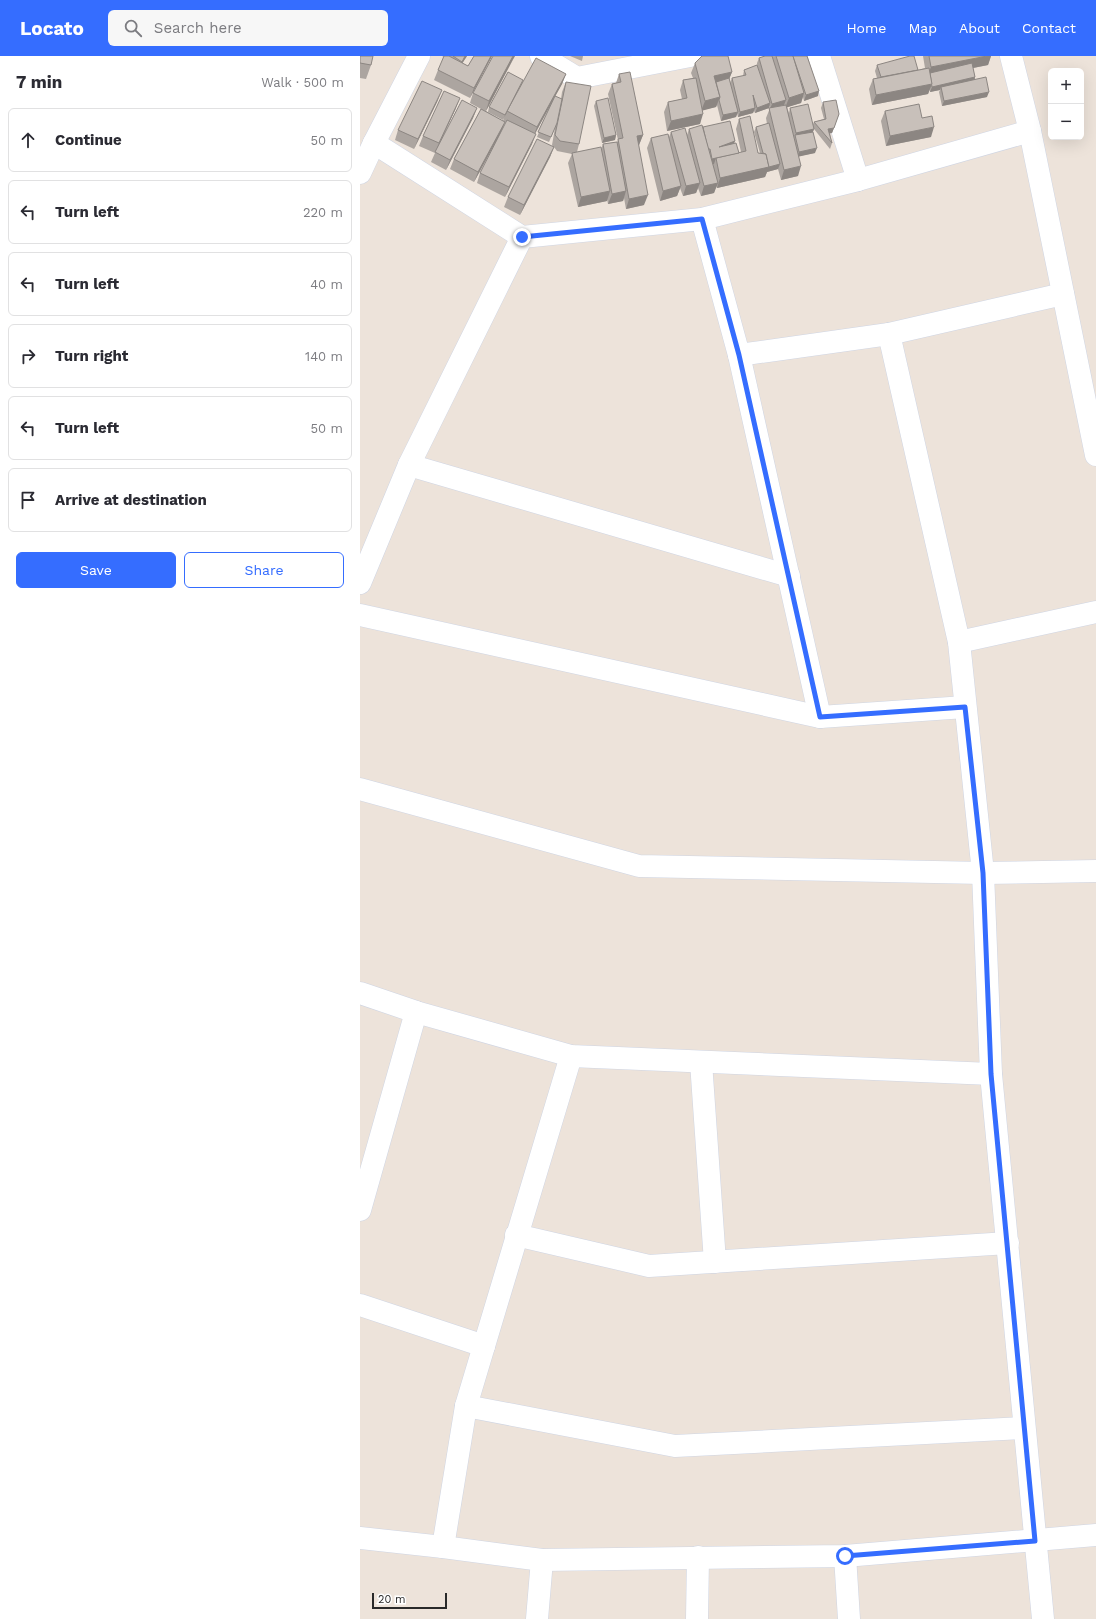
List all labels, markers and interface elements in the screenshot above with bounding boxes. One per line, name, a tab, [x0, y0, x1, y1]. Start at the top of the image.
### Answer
search box	[108, 10, 388, 46]
text: Locato	[20, 17, 84, 40]
icon: search	[122, 17, 144, 39]
text: Search here	[154, 19, 242, 37]
text: Home	[846, 20, 886, 36]
text: Map	[908, 20, 937, 36]
text: About	[959, 20, 1000, 36]
text: Contact	[1022, 20, 1076, 36]
map controls	[1048, 68, 1084, 140]
button: +	[1048, 68, 1084, 104]
text: 7 min	[16, 72, 62, 92]
text: Walk · 500 m	[261, 75, 344, 90]
button: −	[1048, 104, 1084, 140]
icon: ahead	[17, 129, 39, 151]
text: Continue	[55, 131, 122, 149]
text: 50 m	[311, 133, 343, 148]
icon: left	[17, 201, 39, 223]
text: Turn left	[55, 203, 119, 221]
text: 220 m	[303, 205, 343, 220]
route end	[513, 228, 531, 246]
icon: left	[17, 273, 39, 295]
text: Turn left	[55, 275, 119, 293]
text: 40 m	[310, 277, 343, 292]
icon: right	[17, 345, 39, 367]
text: Turn right	[55, 347, 128, 365]
text: 140 m	[305, 349, 343, 364]
icon: left	[17, 417, 39, 439]
text: Turn left	[55, 419, 119, 437]
text: 50 m	[311, 421, 343, 436]
icon: arrive	[17, 489, 39, 511]
text: Arrive at destination	[55, 491, 207, 509]
button: Save	[16, 552, 176, 588]
button: Share	[184, 552, 344, 588]
route start	[836, 1547, 854, 1565]
scale bar	[372, 1591, 447, 1610]
text: 20 m	[378, 1593, 406, 1606]

